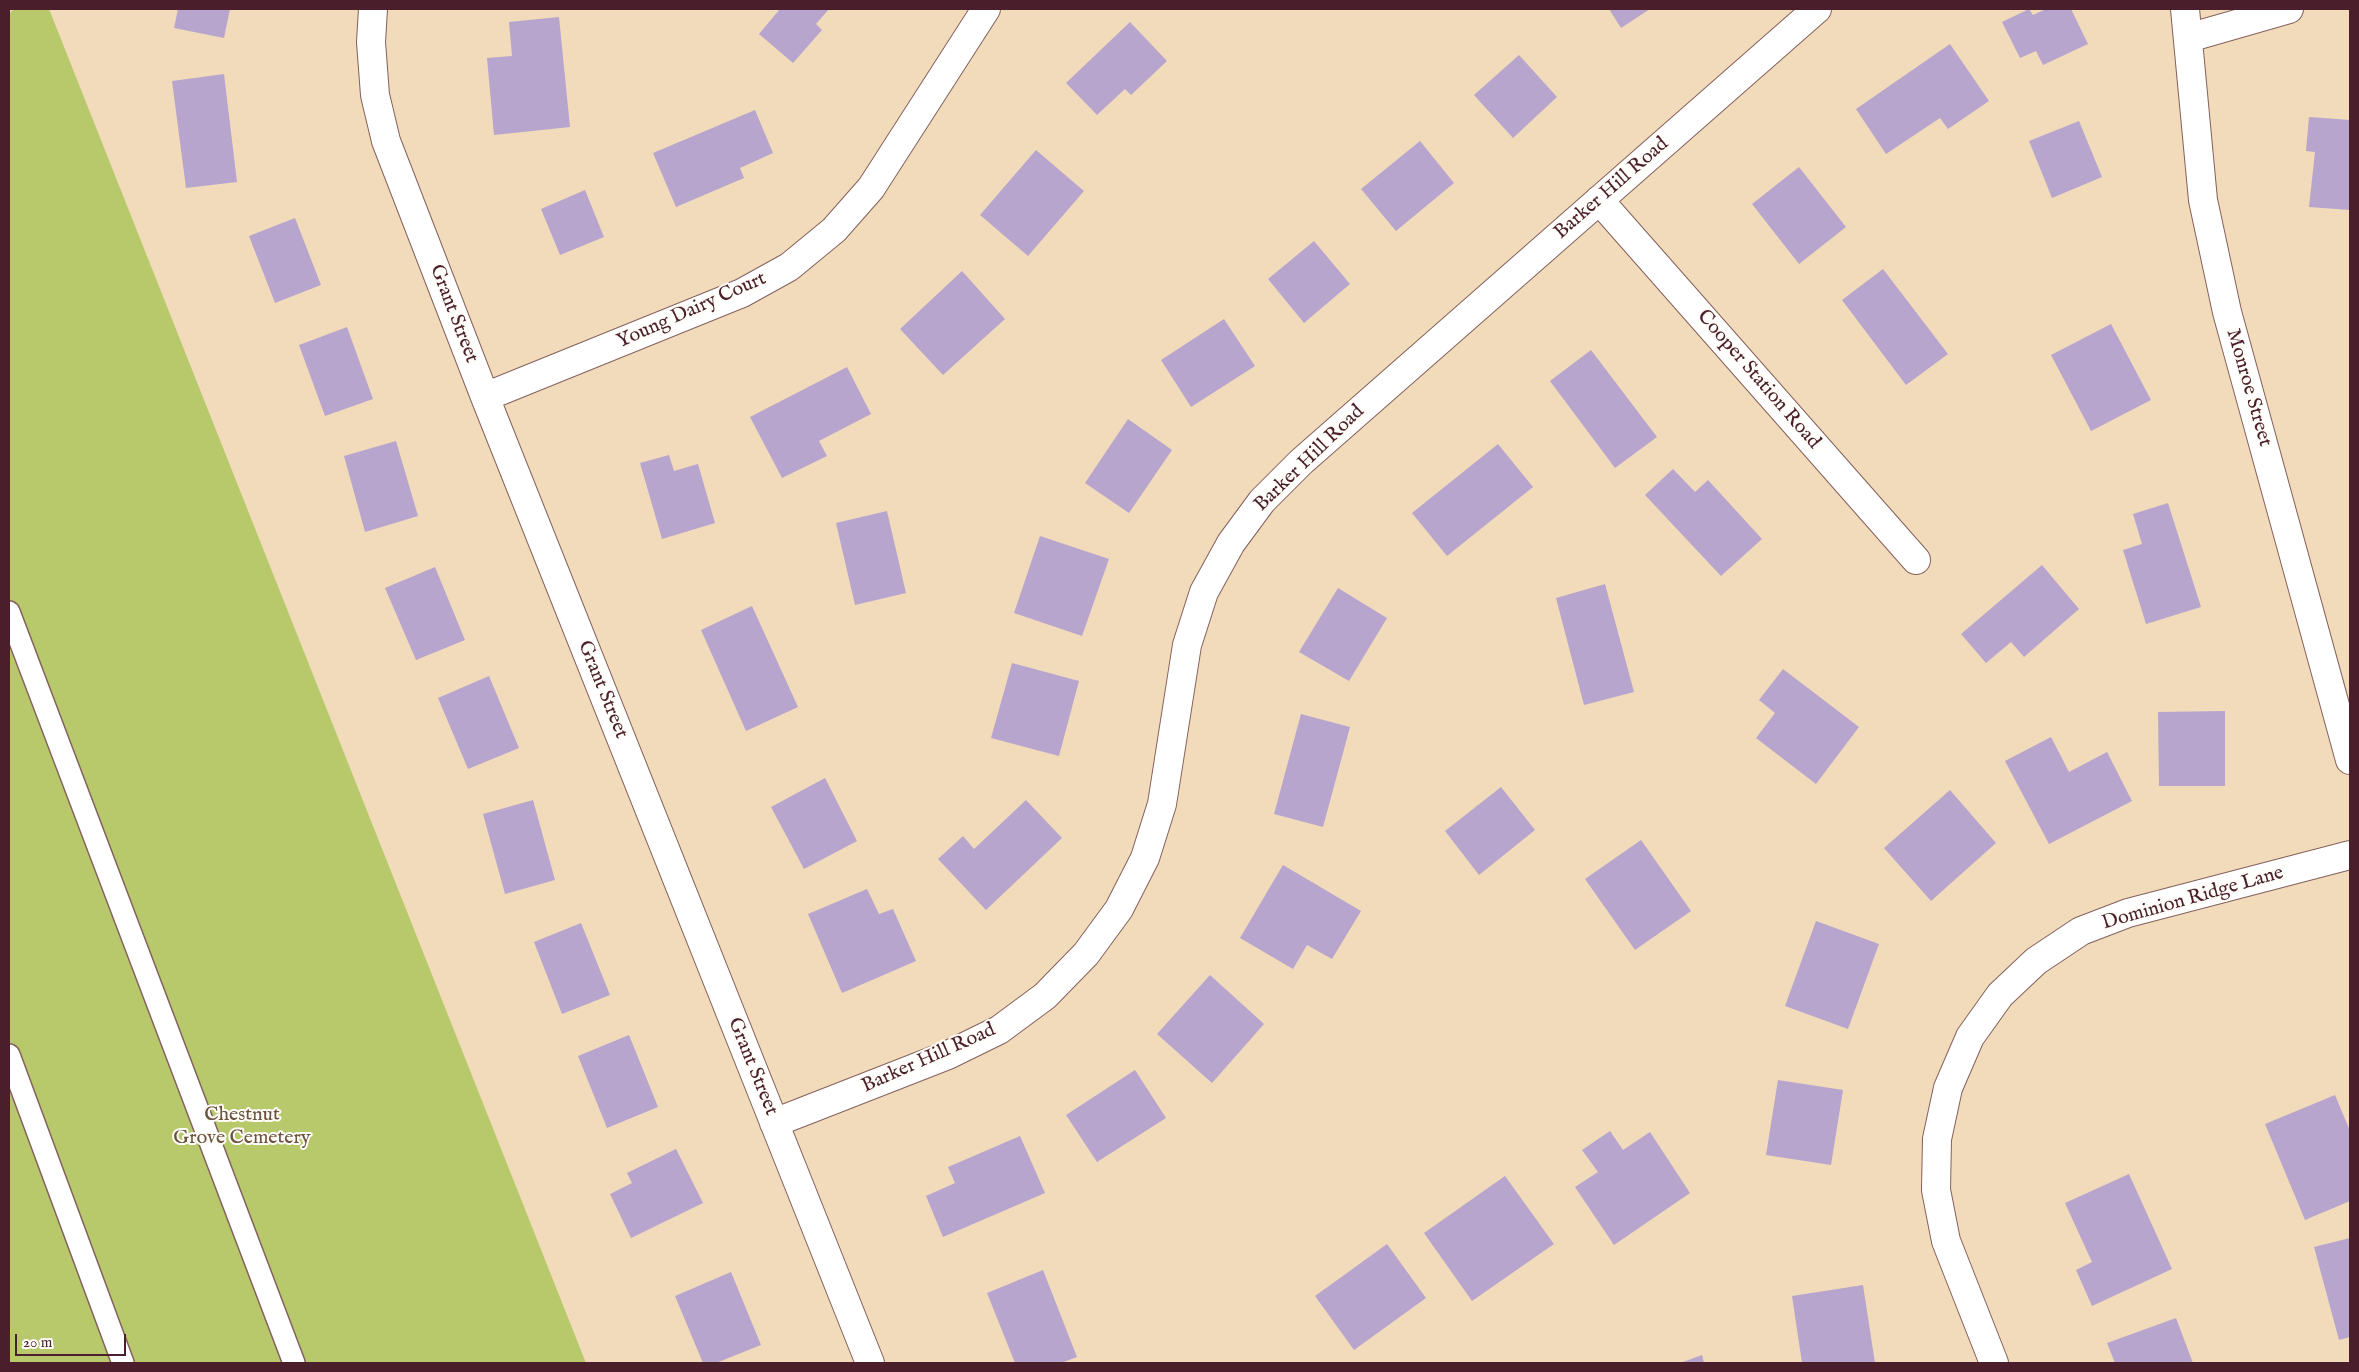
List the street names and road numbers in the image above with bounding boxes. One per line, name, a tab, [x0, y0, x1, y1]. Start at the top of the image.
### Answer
street label: Barker Hill Road	[1550, 133, 1674, 245]
street label: Grant Street	[423, 261, 483, 367]
street label: Young Dairy Court	[614, 267, 770, 355]
street label: Cooper Station Road	[1691, 306, 1825, 454]
street label: Monroe Street	[2220, 326, 2276, 450]
street label: Barker Hill Road	[1250, 400, 1370, 518]
street label: Grant Street	[572, 638, 632, 742]
street label: Dominion Ridge Lane	[2100, 862, 2286, 936]
street label: Grant Street	[722, 1015, 782, 1119]
street label: Barker Hill Road	[859, 1019, 999, 1099]

